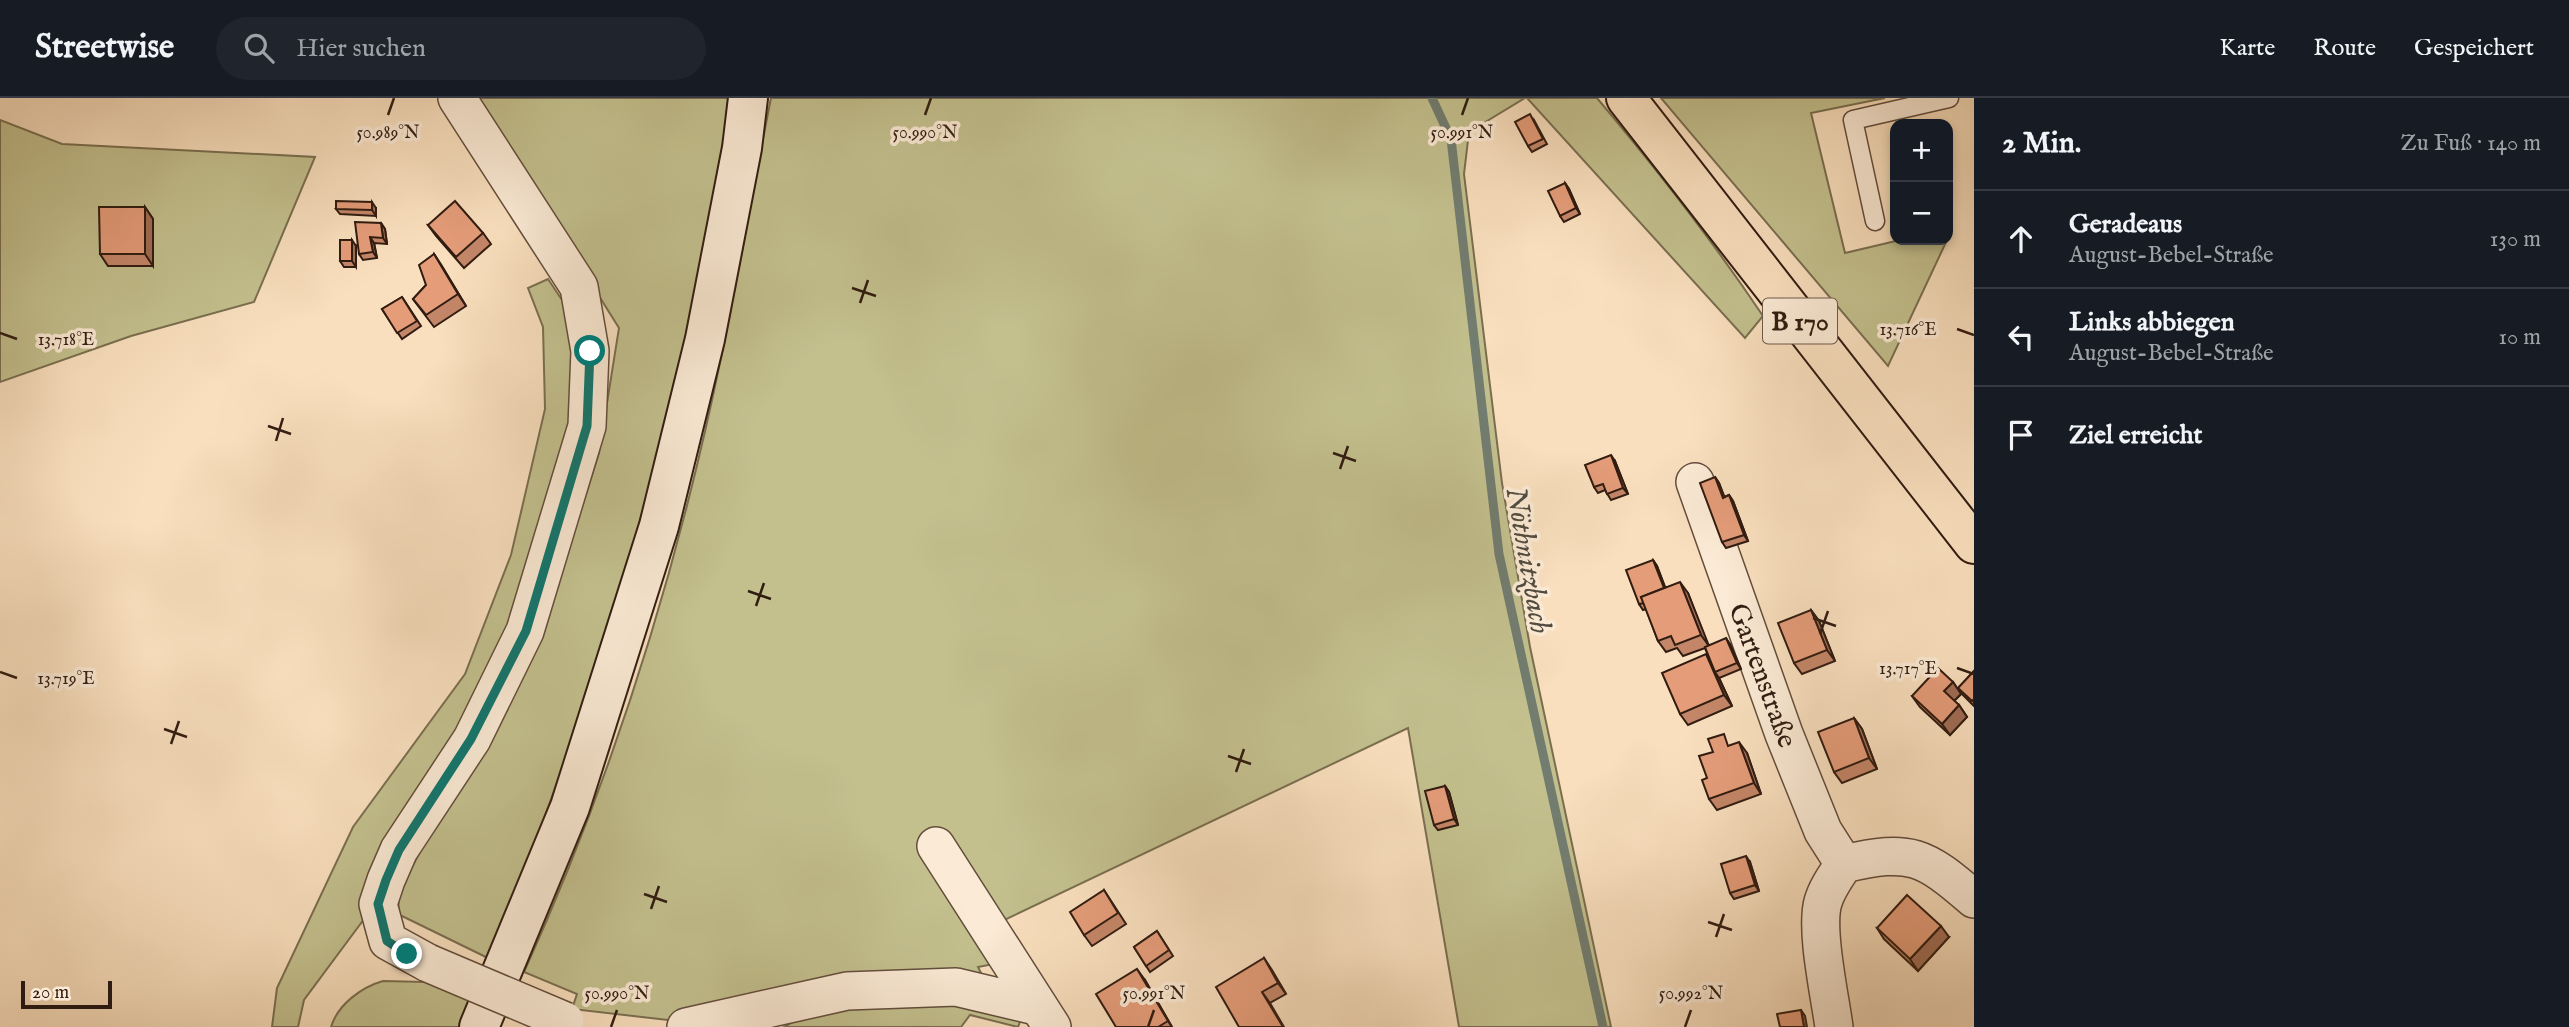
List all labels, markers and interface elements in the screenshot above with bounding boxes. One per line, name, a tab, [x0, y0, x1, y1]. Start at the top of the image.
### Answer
search box	[216, 17, 706, 80]
text: Streetwise	[35, 27, 174, 69]
icon: search	[240, 29, 278, 67]
text: Hier suchen	[296, 32, 426, 65]
text: Karte	[2220, 33, 2275, 64]
text: Route	[2313, 33, 2376, 64]
text: Gespeichert	[2414, 33, 2534, 64]
map controls	[1890, 119, 1953, 245]
button: +	[1890, 119, 1953, 182]
text: 50.989°N	[356, 122, 420, 145]
text: 50.990°N	[893, 122, 958, 145]
text: 50.991°N	[1431, 122, 1494, 145]
text: 2 Min.	[2002, 125, 2081, 163]
text: Zu Fuß · 140 m	[2401, 129, 2541, 158]
button: −	[1890, 182, 1953, 245]
text: Geradeaus	[2069, 208, 2182, 241]
icon: ahead	[2002, 220, 2040, 258]
text: 130 m	[2490, 225, 2541, 254]
text: August-Bebel-Straße	[2069, 241, 2274, 270]
road number: B 170	[1763, 298, 1837, 344]
text: Links abbiegen	[2069, 306, 2235, 339]
icon: left	[2002, 318, 2040, 356]
text: 13.716°E	[1879, 319, 1937, 342]
text: 10 m	[2498, 323, 2541, 352]
text: 13.718°E	[38, 329, 94, 352]
route start	[574, 335, 605, 366]
text: August-Bebel-Straße	[2069, 339, 2274, 368]
icon: arrive	[2002, 416, 2040, 454]
text: Ziel erreicht	[2069, 419, 2202, 452]
water label: Nöthnitzbach	[1495, 484, 1559, 637]
street label: Gartenstraße	[1719, 599, 1804, 753]
text: 13.717°E	[1879, 658, 1937, 681]
text: 13.719°E	[37, 668, 95, 691]
route end	[391, 938, 422, 969]
scale bar	[21, 978, 112, 1010]
text: 20 m	[32, 981, 69, 1005]
text: 50.990°N	[585, 983, 650, 1006]
text: 50.991°N	[1123, 983, 1186, 1006]
text: 50.992°N	[1659, 983, 1724, 1006]

